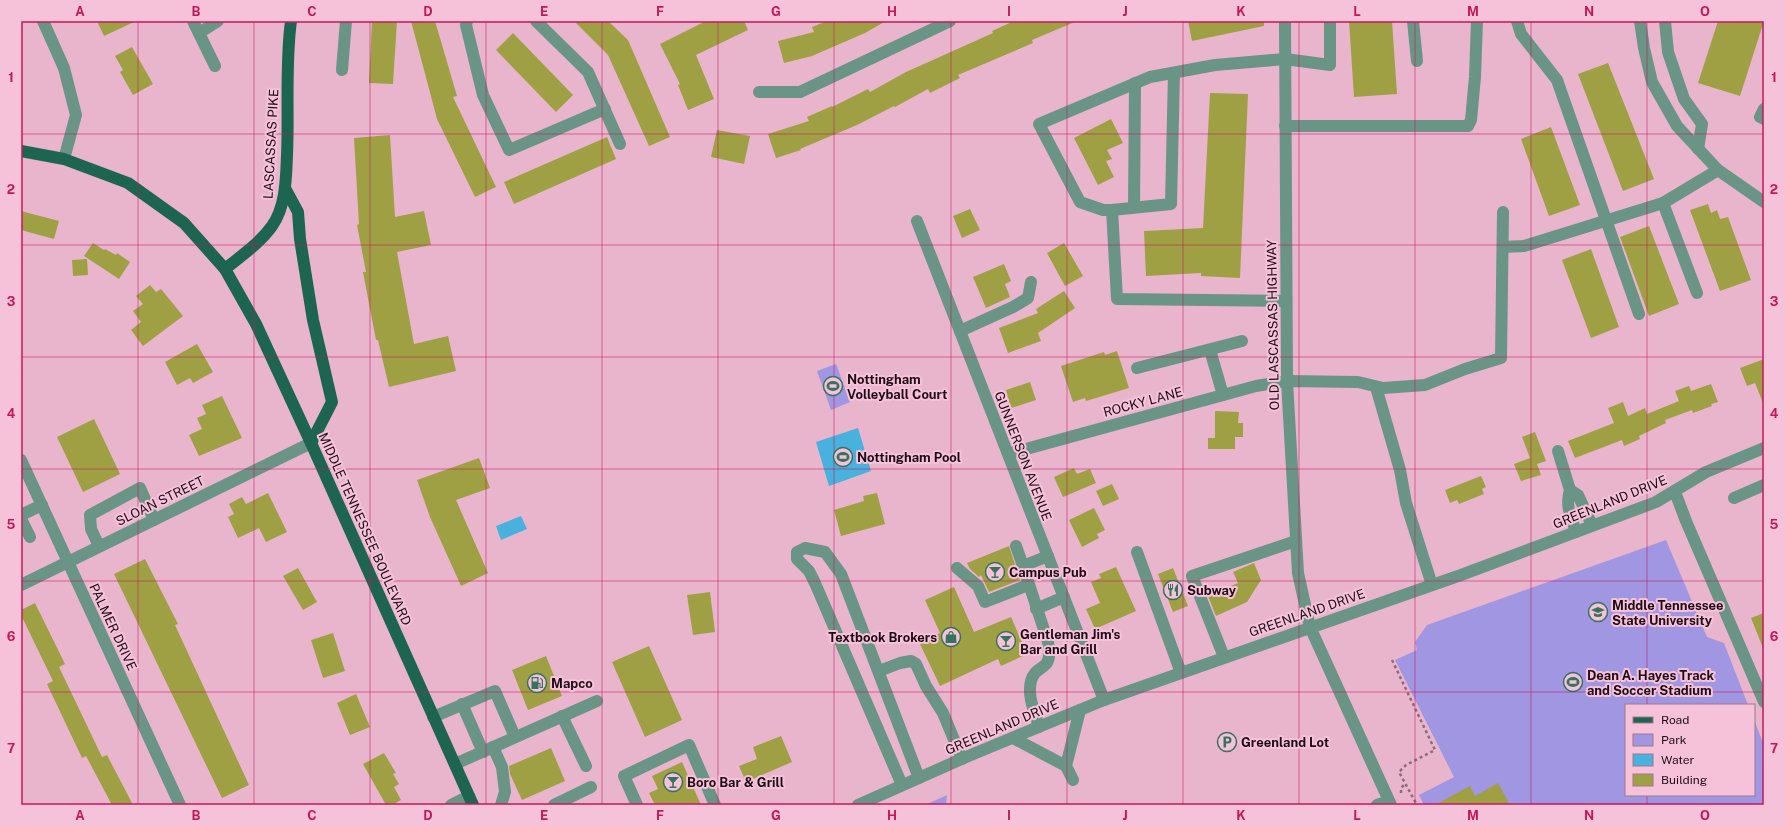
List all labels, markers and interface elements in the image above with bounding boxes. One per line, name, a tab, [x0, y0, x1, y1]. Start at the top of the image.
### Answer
text: A	[75, 4, 85, 19]
text: B	[192, 4, 201, 19]
text: C	[307, 4, 317, 19]
text: D	[423, 4, 433, 19]
text: E	[540, 4, 548, 19]
text: F	[656, 4, 664, 19]
text: G	[771, 4, 781, 19]
text: H	[887, 4, 897, 19]
text: I	[1007, 4, 1011, 19]
text: J	[1122, 4, 1128, 19]
text: K	[1236, 4, 1246, 19]
text: L	[1353, 4, 1361, 19]
text: M	[1467, 4, 1479, 19]
text: N	[1584, 4, 1594, 19]
text: O	[1700, 4, 1710, 19]
text: 1	[8, 70, 14, 85]
text: 1	[1771, 70, 1777, 85]
street label: LASCASSAS PIKE	[261, 89, 281, 199]
text: 2	[7, 182, 15, 197]
text: 2	[1770, 182, 1778, 197]
street label: OLD LASCASSAS HIGHWAY	[1264, 239, 1282, 410]
text: 3	[7, 294, 16, 309]
text: 3	[1770, 294, 1779, 309]
place label: Nottingham Volleyball Court	[847, 372, 947, 402]
sports icon: Nottingham Volleyball Court	[822, 375, 844, 397]
street label: ROCKY LANE	[1102, 384, 1184, 420]
street label: GUNNERSON AVENUE	[991, 389, 1055, 523]
text: 4	[7, 406, 16, 421]
text: 4	[1770, 406, 1779, 421]
street label: MIDDLE TENNESSEE BOULEVARD	[316, 430, 414, 628]
sports icon: Nottingham Pool	[832, 446, 854, 468]
place label: Nottingham Pool	[857, 450, 961, 465]
street label: GREENLAND DRIVE	[1551, 472, 1669, 532]
street label: SLOAN STREET	[113, 473, 207, 529]
text: 5	[7, 517, 16, 532]
text: 5	[1770, 517, 1779, 532]
bar icon: Campus Pub	[984, 561, 1006, 583]
place label: Campus Pub	[1009, 565, 1087, 580]
restaurant icon: Subway	[1162, 579, 1184, 601]
street label: PALMER DRIVE	[86, 581, 140, 673]
place label: Subway	[1187, 583, 1237, 598]
street label: GREENLAND DRIVE	[1247, 586, 1367, 640]
place label: Middle Tennessee State University	[1612, 598, 1724, 628]
school or university icon: Middle Tennessee State University	[1587, 601, 1609, 623]
shop icon: Textbook Brokers	[940, 626, 962, 648]
place label: Gentleman Jim's Bar and Grill	[1020, 627, 1121, 657]
text: 6	[7, 629, 16, 644]
text: 6	[1770, 629, 1779, 644]
place label: Textbook Brokers	[828, 630, 937, 645]
bar icon: Gentleman Jim's Bar and Grill	[995, 630, 1017, 652]
place label: Dean A. Hayes Track and Soccer Stadium	[1587, 668, 1715, 698]
sports icon: Dean A. Hayes Track and Soccer Stadium	[1562, 671, 1584, 693]
fuel station icon: Mapco	[526, 672, 548, 694]
place label: Mapco	[551, 676, 593, 691]
street label: GREENLAND DRIVE	[943, 696, 1061, 758]
legend	[1625, 704, 1755, 796]
text: Road	[1661, 713, 1689, 727]
parking icon: Greenland Lot	[1216, 731, 1238, 753]
text: Park	[1661, 733, 1687, 747]
place label: Greenland Lot	[1241, 735, 1329, 750]
text: 7	[7, 741, 15, 756]
text: 7	[1770, 741, 1778, 756]
text: Water	[1661, 753, 1695, 767]
bar icon: Boro Bar & Grill	[662, 771, 684, 793]
text: Building	[1661, 773, 1707, 787]
place label: Boro Bar & Grill	[687, 775, 784, 790]
text: A	[75, 808, 85, 823]
text: B	[192, 808, 201, 823]
text: C	[307, 808, 317, 823]
text: D	[423, 808, 433, 823]
text: E	[540, 808, 548, 823]
text: F	[656, 808, 664, 823]
text: G	[771, 808, 781, 823]
text: H	[887, 808, 897, 823]
text: I	[1007, 808, 1011, 823]
text: J	[1122, 808, 1128, 823]
text: K	[1236, 808, 1246, 823]
text: L	[1353, 808, 1361, 823]
text: M	[1467, 808, 1479, 823]
text: N	[1584, 808, 1594, 823]
text: O	[1700, 808, 1710, 823]

